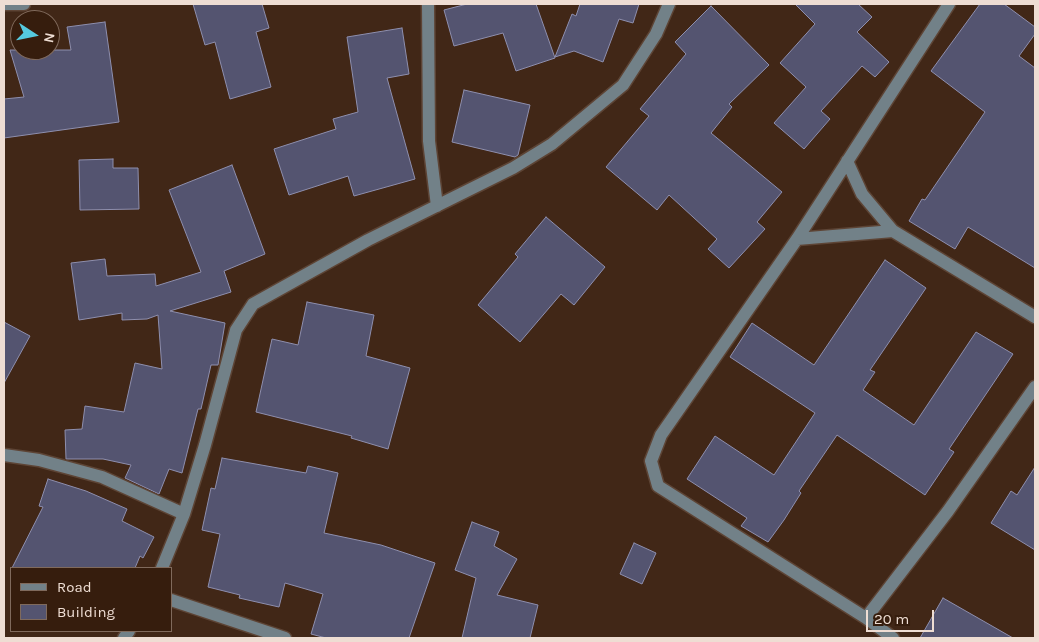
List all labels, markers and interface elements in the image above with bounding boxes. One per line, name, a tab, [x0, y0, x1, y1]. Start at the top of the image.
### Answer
north arrow	[10, 10, 60, 60]
text: N	[40, 31, 59, 44]
legend	[10, 567, 172, 632]
text: Road	[57, 578, 92, 596]
scale bar	[869, 600, 936, 632]
text: Building	[57, 603, 115, 621]
text: 20 m	[874, 610, 909, 628]

